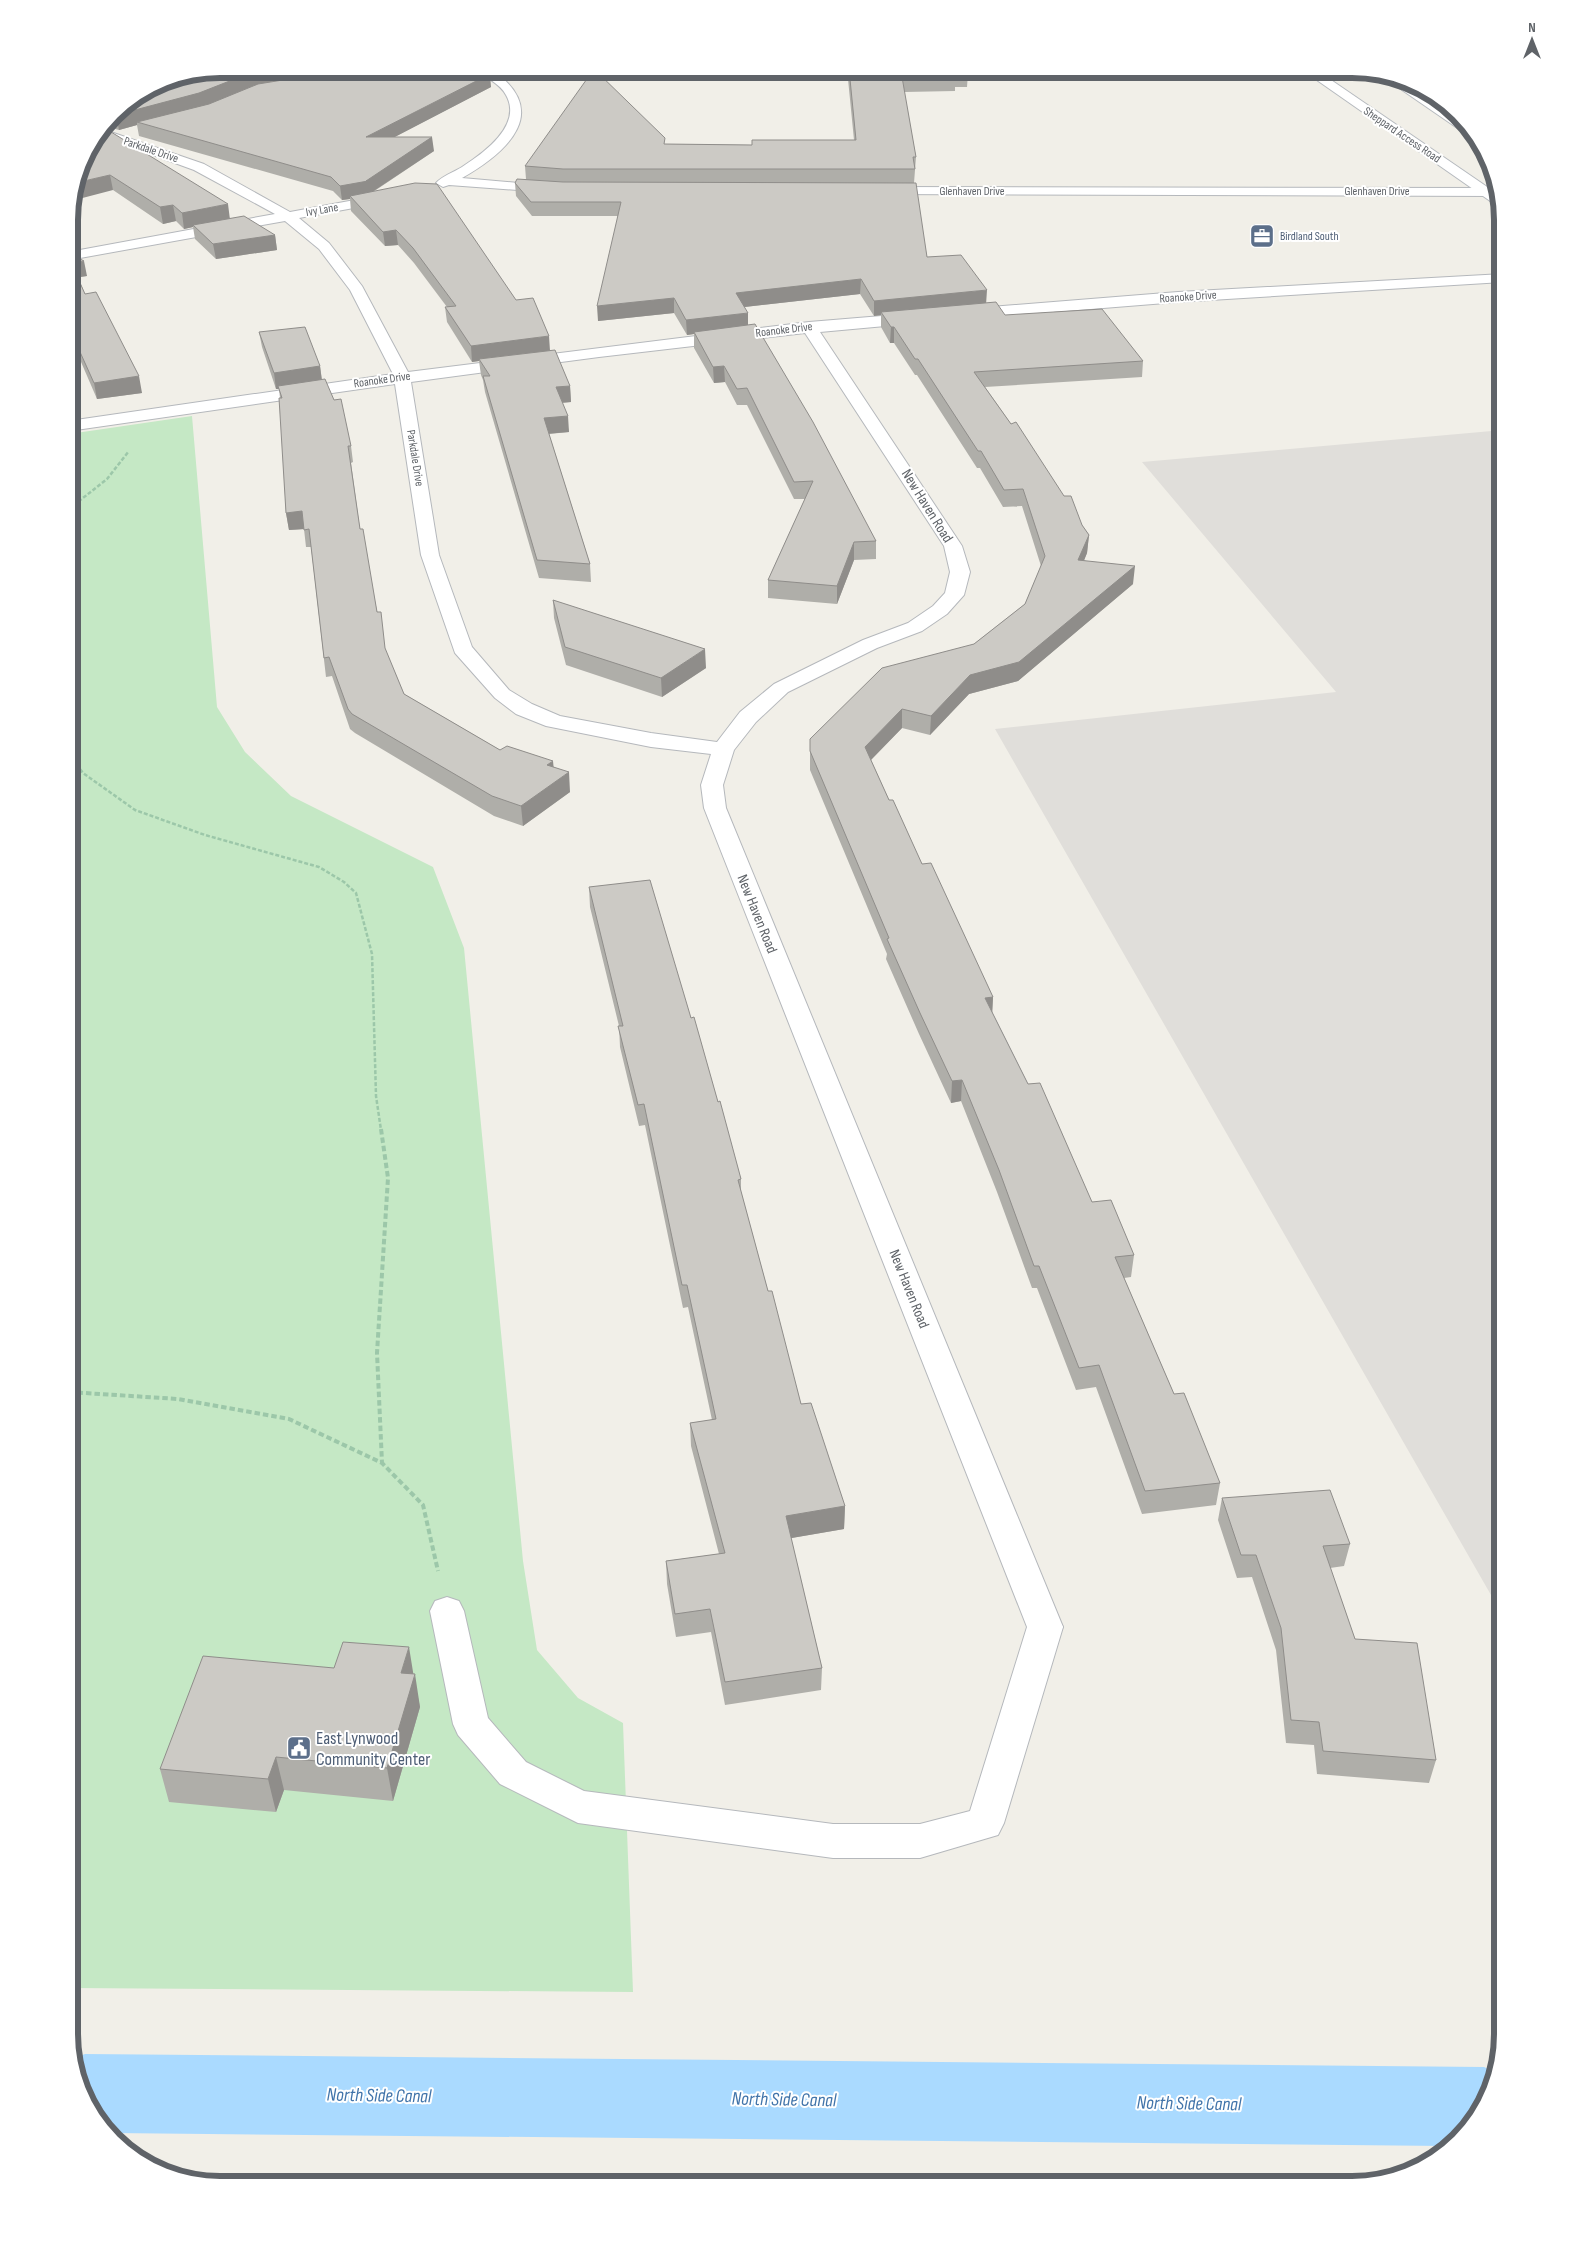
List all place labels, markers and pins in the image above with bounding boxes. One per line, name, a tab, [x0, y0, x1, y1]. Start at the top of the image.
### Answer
office icon: Birdland South	[1249, 223, 1275, 249]
place label: Birdland South	[1280, 229, 1339, 244]
place label: East Lynwood Community Center	[316, 1728, 430, 1770]
public building icon: East Lynwood Community Center	[286, 1735, 312, 1761]

